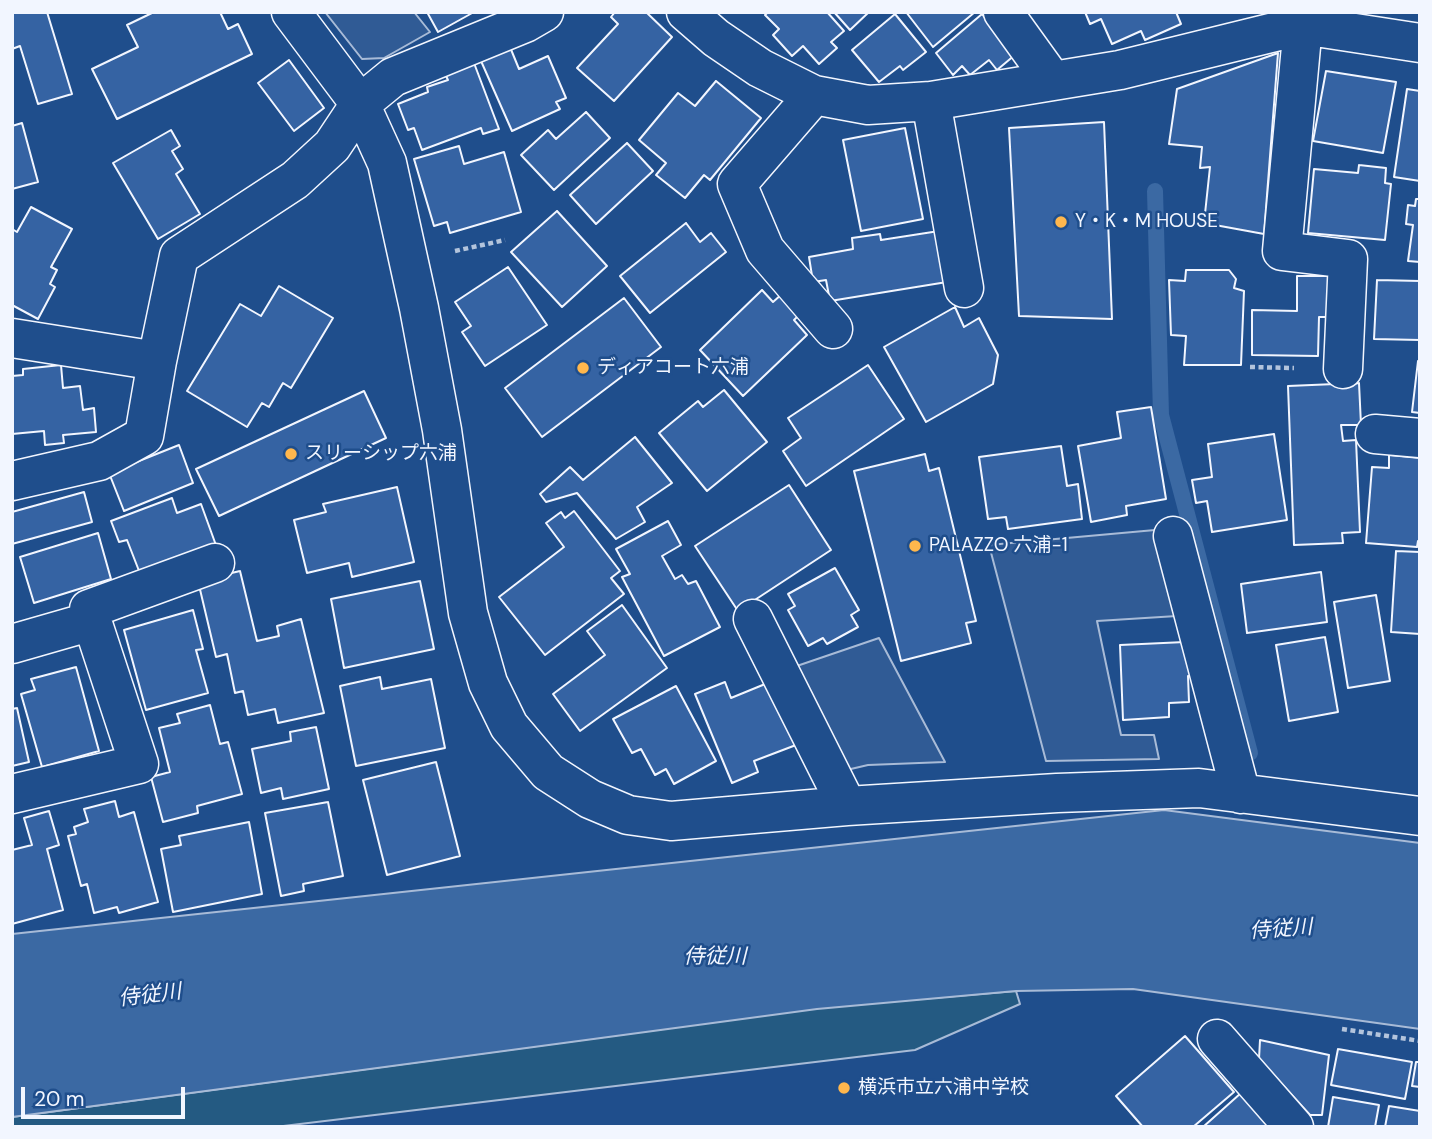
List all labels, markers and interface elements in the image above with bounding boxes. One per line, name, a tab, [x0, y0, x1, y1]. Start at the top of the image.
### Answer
place label: Y・K・M HOUSE	[1075, 211, 1218, 233]
marker: Y・K・M HOUSE	[1053, 214, 1069, 230]
place label: ディアコート六浦	[597, 357, 749, 379]
marker: ディアコート六浦	[575, 360, 591, 376]
place label: スリーシップ六浦	[305, 443, 457, 465]
marker: スリーシップ六浦	[283, 446, 299, 462]
place label: PALAZZO 六浦-1	[929, 535, 1068, 557]
marker: PALAZZO 六浦-1	[907, 538, 923, 554]
water label: 侍従川	[1249, 915, 1313, 945]
water label: 侍従川	[684, 944, 746, 970]
water label: 侍従川	[117, 980, 183, 1012]
scale bar	[24, 1072, 189, 1116]
place label: 横浜市立六浦中学校	[858, 1077, 1029, 1099]
marker: 横浜市立六浦中学校	[836, 1080, 852, 1096]
text: 20 m	[34, 1085, 85, 1113]

